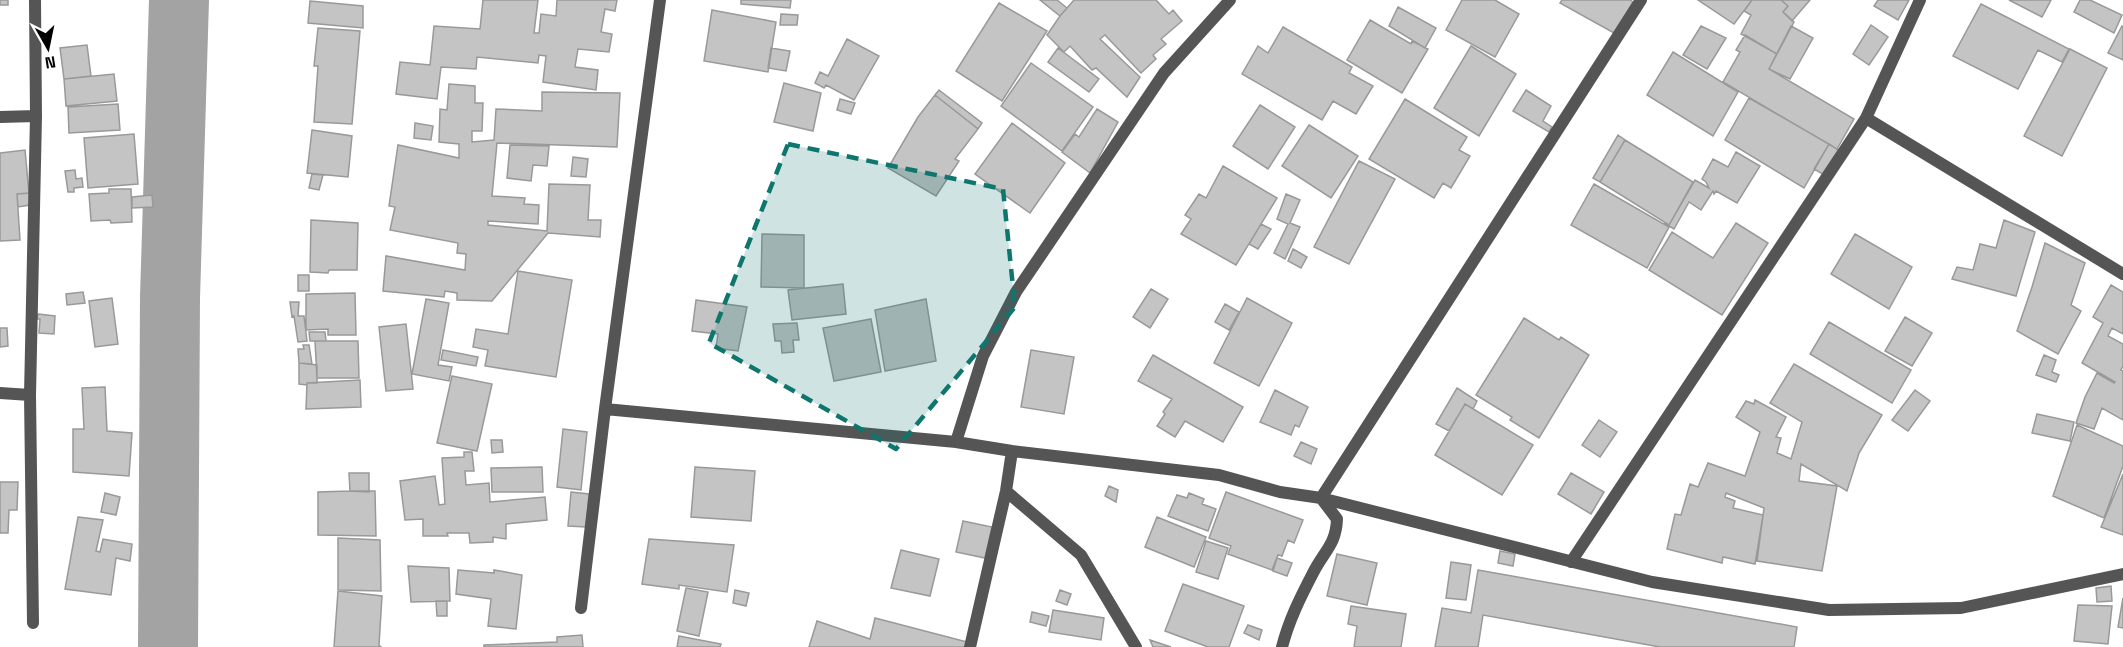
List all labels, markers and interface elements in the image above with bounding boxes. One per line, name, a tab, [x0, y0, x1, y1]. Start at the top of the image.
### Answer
north arrow	[18, 18, 78, 78]
text: N	[43, 51, 57, 74]

